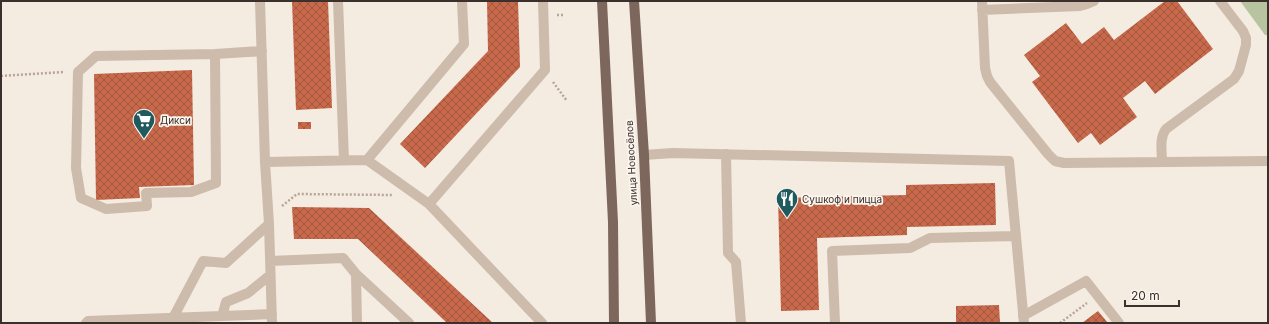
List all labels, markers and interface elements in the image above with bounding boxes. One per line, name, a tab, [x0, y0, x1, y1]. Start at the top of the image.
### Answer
supermarket icon: Дикси	[131, 107, 157, 140]
place label: Дикси	[160, 114, 191, 126]
street label: улица Новосёлов	[623, 120, 639, 206]
restaurant icon: Сушкоф и пицца	[774, 186, 800, 219]
place label: Сушкоф и пицца	[802, 193, 882, 205]
scale bar	[1125, 282, 1179, 308]
text: 20 m	[1131, 288, 1160, 303]

